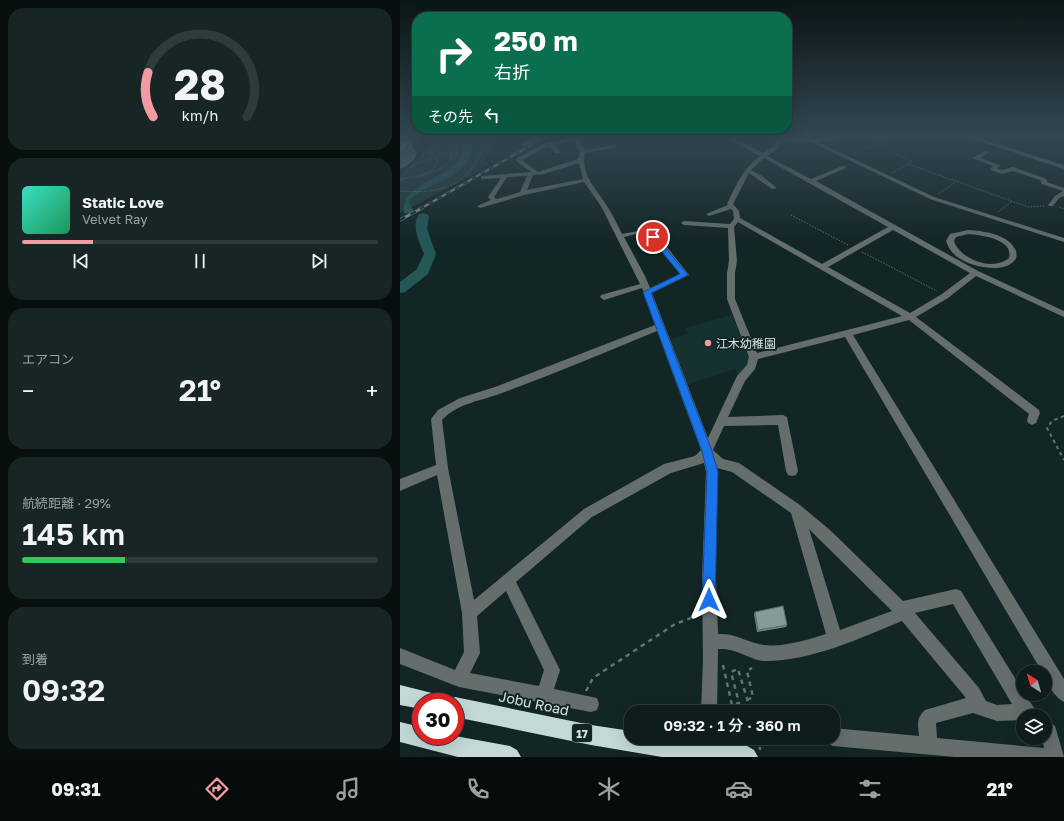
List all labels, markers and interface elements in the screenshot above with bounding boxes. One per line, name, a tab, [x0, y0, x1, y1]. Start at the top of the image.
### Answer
text: 250 m	[494, 24, 578, 57]
icon: right	[428, 28, 480, 80]
text: 28	[174, 59, 226, 109]
text: 右折	[494, 61, 530, 83]
icon: left	[481, 104, 503, 126]
text: km/h	[182, 106, 218, 123]
text: その先	[428, 107, 473, 125]
text: Static Love	[82, 193, 164, 211]
text: Velvet Ray	[82, 211, 147, 227]
pin	[636, 220, 670, 254]
icon: arrive	[642, 226, 664, 248]
icon: previous	[70, 250, 92, 272]
icon: pause	[189, 250, 211, 272]
icon: next	[308, 250, 330, 272]
place label: 江木幼稚園	[716, 336, 776, 351]
marker: 江木幼稚園	[703, 338, 713, 348]
text: エアコン	[22, 351, 74, 367]
text: 21°	[179, 372, 221, 408]
text: −	[22, 377, 34, 404]
text: +	[366, 377, 378, 404]
text: 航続距離 · 29%	[22, 495, 111, 511]
text: 145 km	[22, 516, 125, 552]
position arrow	[688, 579, 730, 621]
text: 到着	[22, 651, 48, 667]
north arrow	[1016, 665, 1052, 701]
map controls	[1016, 665, 1052, 745]
text: 09:32	[22, 672, 105, 708]
street label: Jobu Road	[497, 687, 571, 719]
speed limit sign: 30	[412, 693, 464, 745]
button: layers	[1016, 709, 1052, 745]
text: 09:32 · 1 分 · 360 m	[663, 716, 801, 734]
road number: 17	[572, 724, 592, 742]
icon: directions	[203, 775, 231, 803]
icon: music	[334, 775, 362, 803]
icon: phone	[464, 775, 492, 803]
icon: climate	[595, 775, 623, 803]
icon: car	[725, 775, 753, 803]
icon: filters	[856, 775, 884, 803]
text: 09:31	[51, 778, 100, 800]
text: 21°	[987, 778, 1013, 800]

